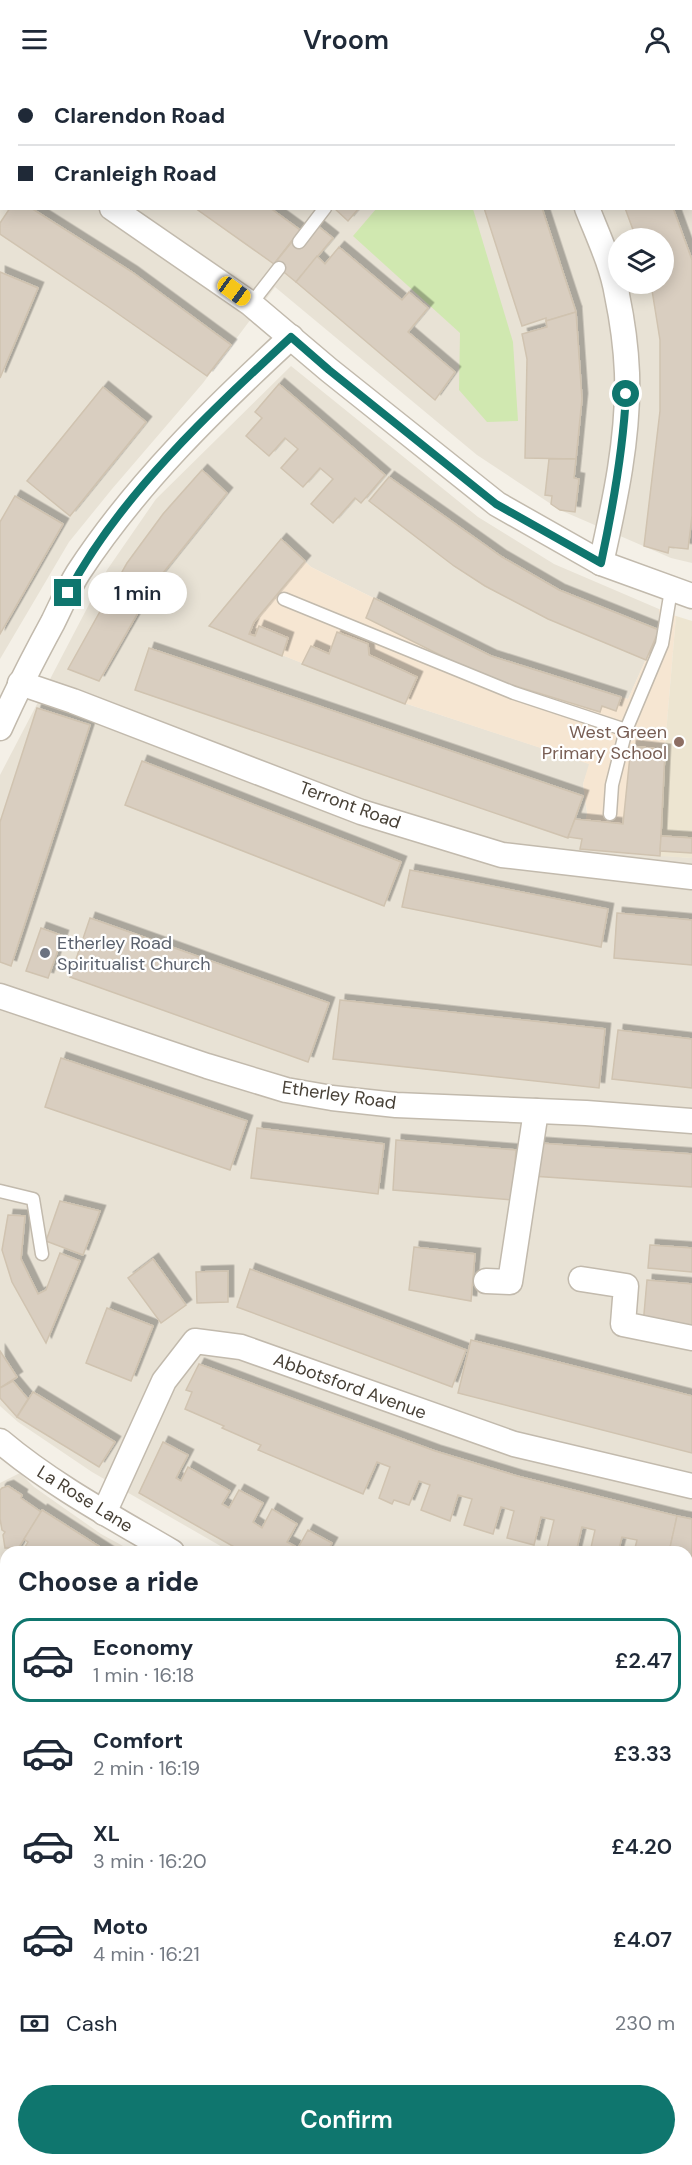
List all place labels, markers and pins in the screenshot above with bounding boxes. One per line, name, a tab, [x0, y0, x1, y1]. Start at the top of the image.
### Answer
place label: West Green Primary School	[542, 720, 667, 765]
marker: West Green Primary School	[672, 735, 686, 749]
place label: Etherley Road Spiritualist Church	[57, 931, 211, 976]
marker: Etherley Road Spiritualist Church	[38, 946, 52, 960]

